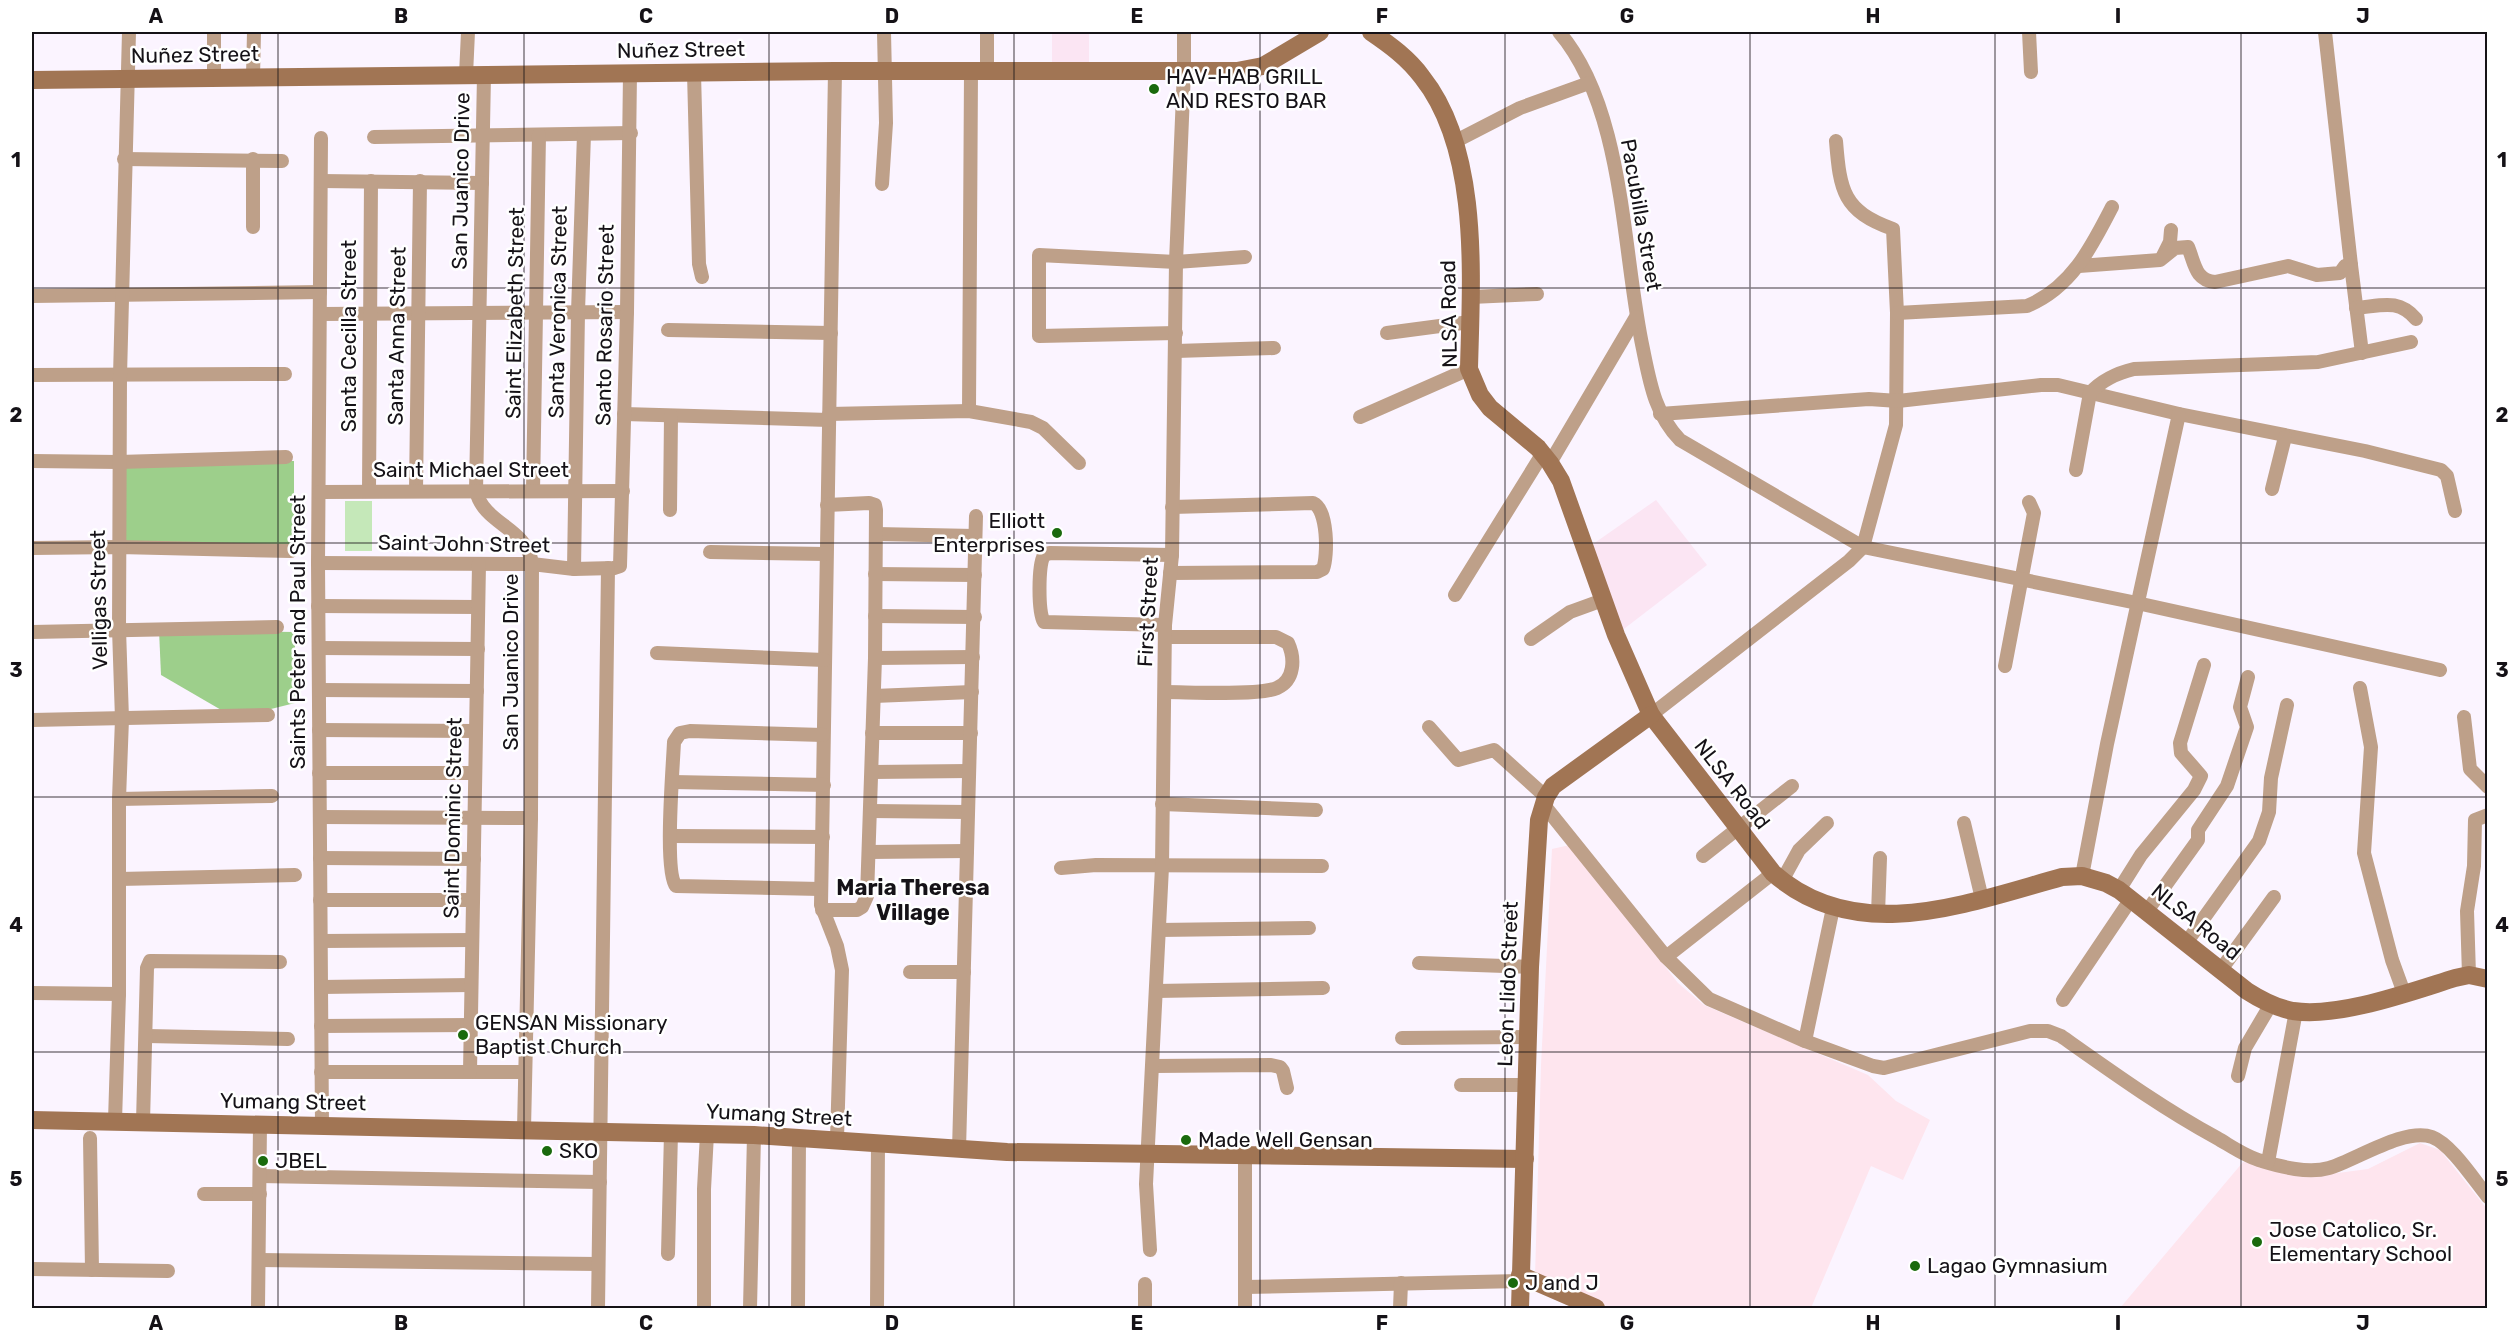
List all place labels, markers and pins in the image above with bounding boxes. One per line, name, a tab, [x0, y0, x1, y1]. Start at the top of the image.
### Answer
place label: HAV-HAB GRILL AND RESTO BAR	[1166, 64, 1327, 113]
marker: HAV-HAB GRILL AND RESTO BAR	[1147, 82, 1161, 96]
place label: Elliott Enterprises	[933, 508, 1045, 557]
marker: Elliott Enterprises	[1050, 526, 1064, 540]
place label: GENSAN Missionary Baptist Church	[475, 1010, 668, 1059]
marker: GENSAN Missionary Baptist Church	[456, 1028, 470, 1042]
place label: Made Well Gensan	[1198, 1127, 1373, 1152]
marker: Made Well Gensan	[1179, 1133, 1193, 1147]
place label: SKO	[559, 1138, 598, 1163]
marker: SKO	[540, 1144, 554, 1158]
place label: JBEL	[275, 1148, 327, 1173]
marker: JBEL	[256, 1154, 270, 1168]
place label: Jose Catolico, Sr. Elementary School	[2269, 1217, 2452, 1266]
marker: Jose Catolico, Sr. Elementary School	[2250, 1235, 2264, 1249]
place label: Lagao Gymnasium	[1927, 1253, 2108, 1278]
marker: Lagao Gymnasium	[1908, 1259, 1922, 1273]
place label: J and J	[1525, 1270, 1599, 1295]
marker: J and J	[1506, 1276, 1520, 1290]

